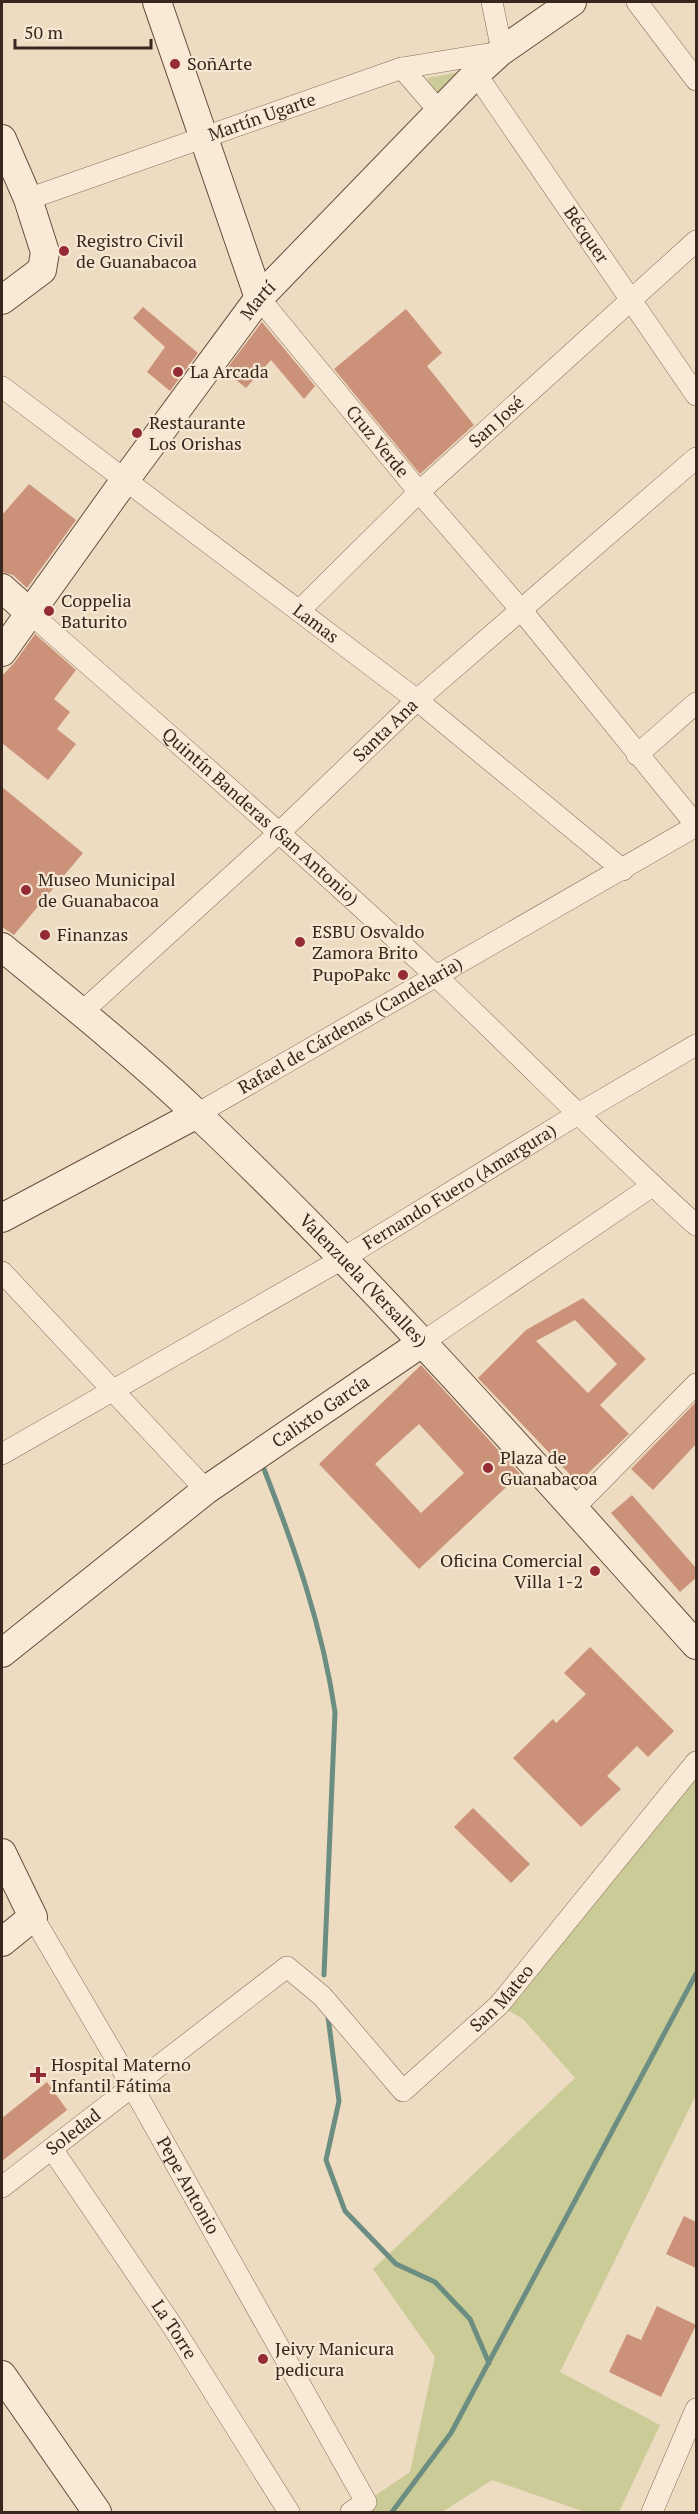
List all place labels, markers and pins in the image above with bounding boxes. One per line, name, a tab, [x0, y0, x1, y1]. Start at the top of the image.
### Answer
place label: SoñArte	[187, 51, 252, 75]
marker: SoñArte	[168, 57, 182, 71]
place label: Registro Civil de Guanabacoa	[76, 228, 197, 273]
marker: Registro Civil de Guanabacoa	[57, 244, 71, 258]
place label: La Arcada	[190, 359, 269, 383]
marker: La Arcada	[171, 365, 185, 379]
place label: Restaurante Los Orishas	[149, 410, 246, 455]
marker: Restaurante Los Orishas	[130, 426, 144, 440]
place label: Coppelia Baturito	[61, 588, 131, 633]
marker: Coppelia Baturito	[42, 604, 56, 618]
place label: Museo Municipal de Guanabacoa	[38, 867, 176, 912]
marker: Museo Municipal de Guanabacoa	[19, 883, 33, 897]
place label: ESBU Osvaldo Zamora Brito	[312, 919, 424, 964]
place label: Finanzas	[57, 922, 128, 946]
marker: Finanzas	[38, 928, 52, 942]
marker: ESBU Osvaldo Zamora Brito	[293, 935, 307, 949]
place label: PupoPakc	[313, 962, 391, 986]
marker: PupoPakc	[396, 968, 410, 982]
place label: Plaza de Guanabacoa	[500, 1445, 598, 1490]
marker: Plaza de Guanabacoa	[481, 1461, 495, 1475]
place label: Oficina Comercial Villa 1-2	[440, 1548, 583, 1593]
marker: Oficina Comercial Villa 1-2	[588, 1564, 602, 1578]
place label: Hospital Materno Infantil Fátima	[51, 2052, 191, 2097]
marker: Hospital Materno Infantil Fátima	[29, 2066, 47, 2084]
place label: Jeivy Manicura pedicura	[275, 2336, 394, 2381]
marker: Jeivy Manicura pedicura	[256, 2352, 270, 2366]

